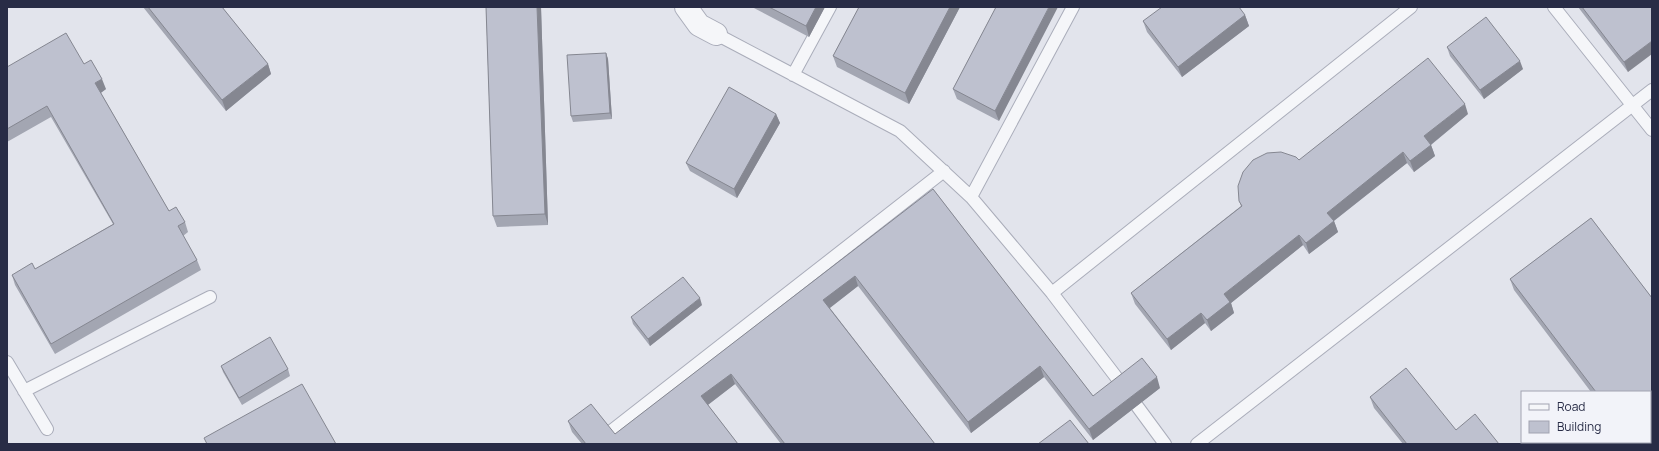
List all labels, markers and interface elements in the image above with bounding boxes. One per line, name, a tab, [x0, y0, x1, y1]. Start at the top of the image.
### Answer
legend	[1521, 391, 1651, 443]
text: Road	[1557, 398, 1585, 415]
text: Building	[1557, 418, 1601, 435]

